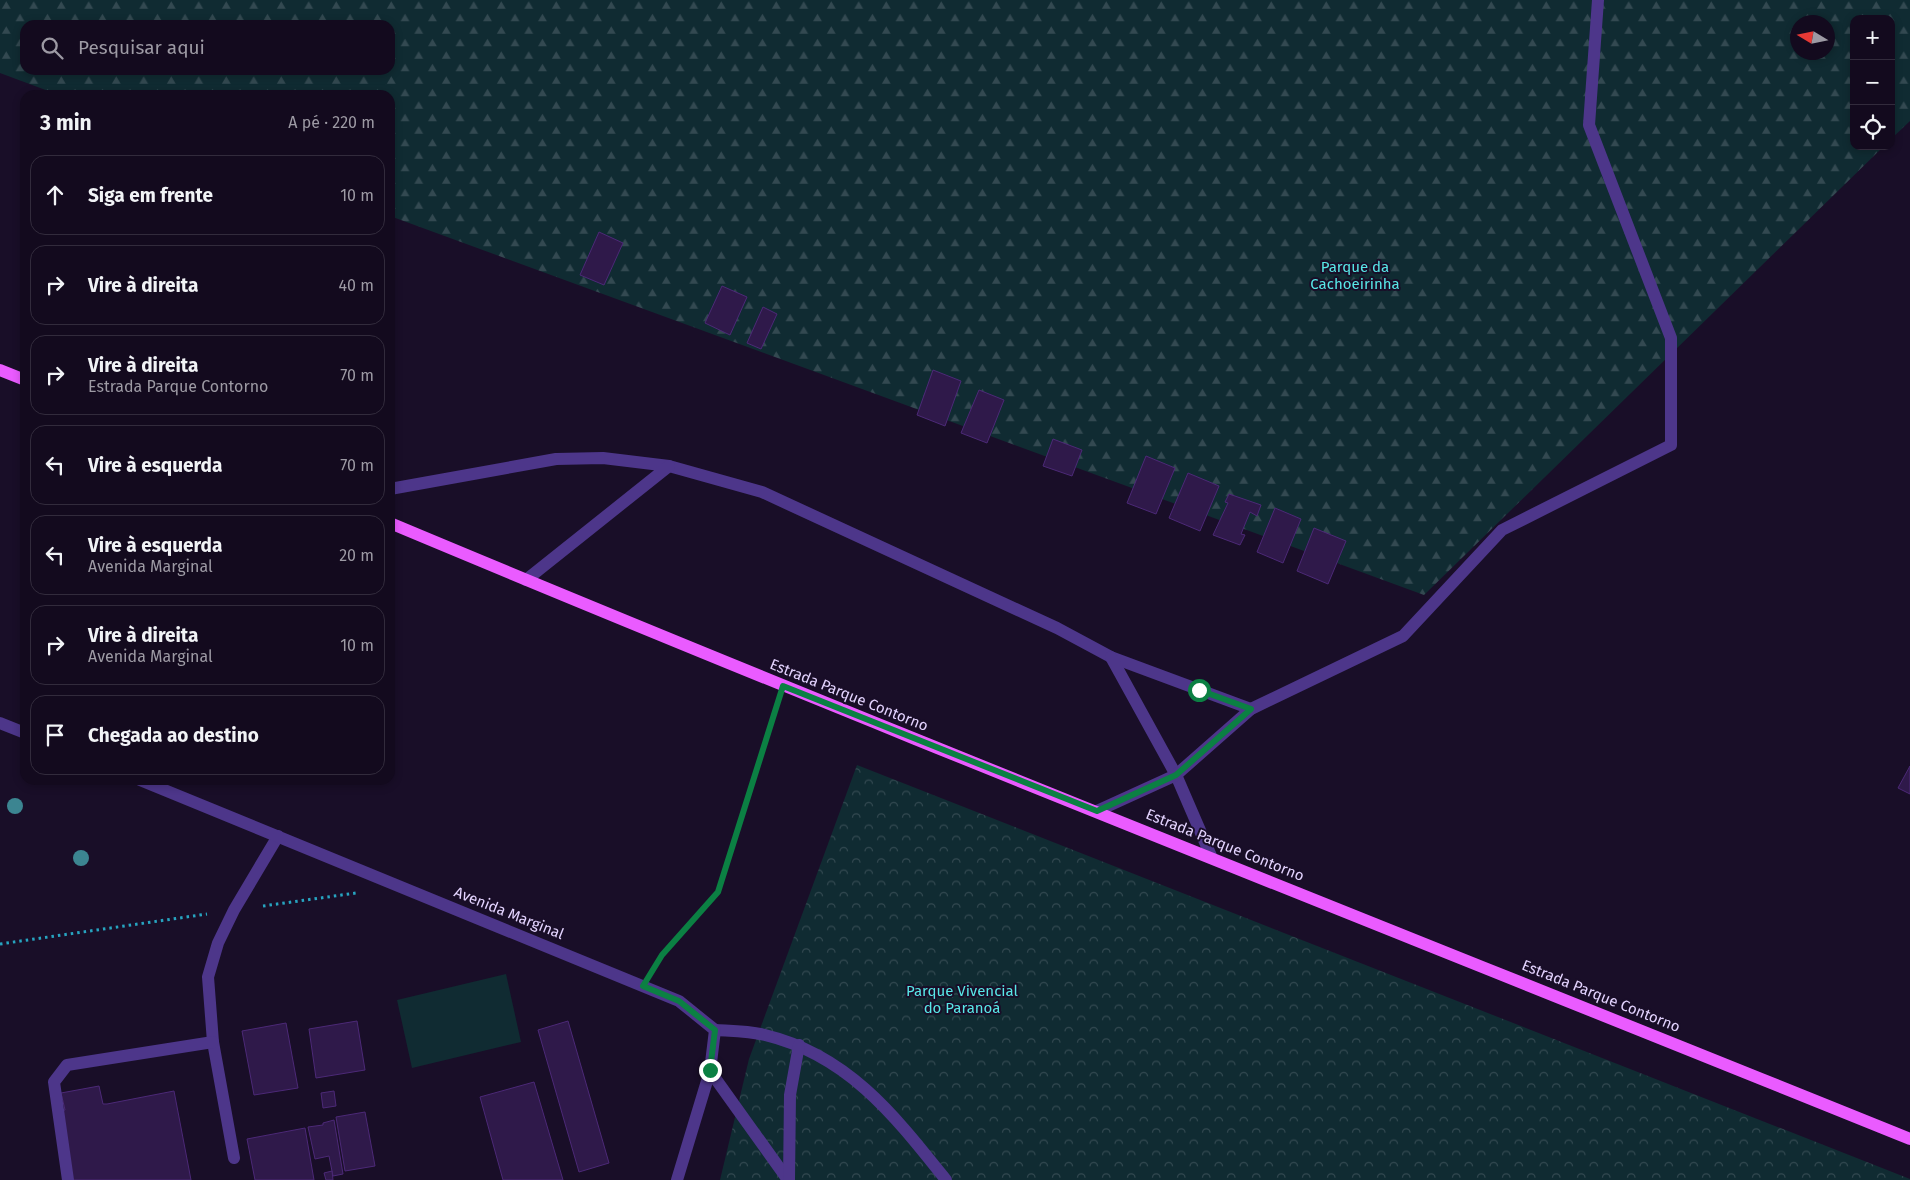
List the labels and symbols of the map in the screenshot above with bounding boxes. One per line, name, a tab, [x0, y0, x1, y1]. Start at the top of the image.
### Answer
north arrow	[1790, 15, 1835, 60]
park label: Parque da Cachoeirinha	[1310, 258, 1400, 293]
street label: Estrada Parque Contorno	[767, 655, 931, 735]
route start	[1188, 679, 1211, 702]
street label: Estrada Parque Contorno	[1143, 805, 1307, 885]
street label: Avenida Marginal	[451, 883, 567, 943]
street label: Estrada Parque Contorno	[1519, 956, 1683, 1036]
park label: Parque Vivencial do Paranoá	[906, 982, 1019, 1017]
route end	[699, 1059, 722, 1082]

